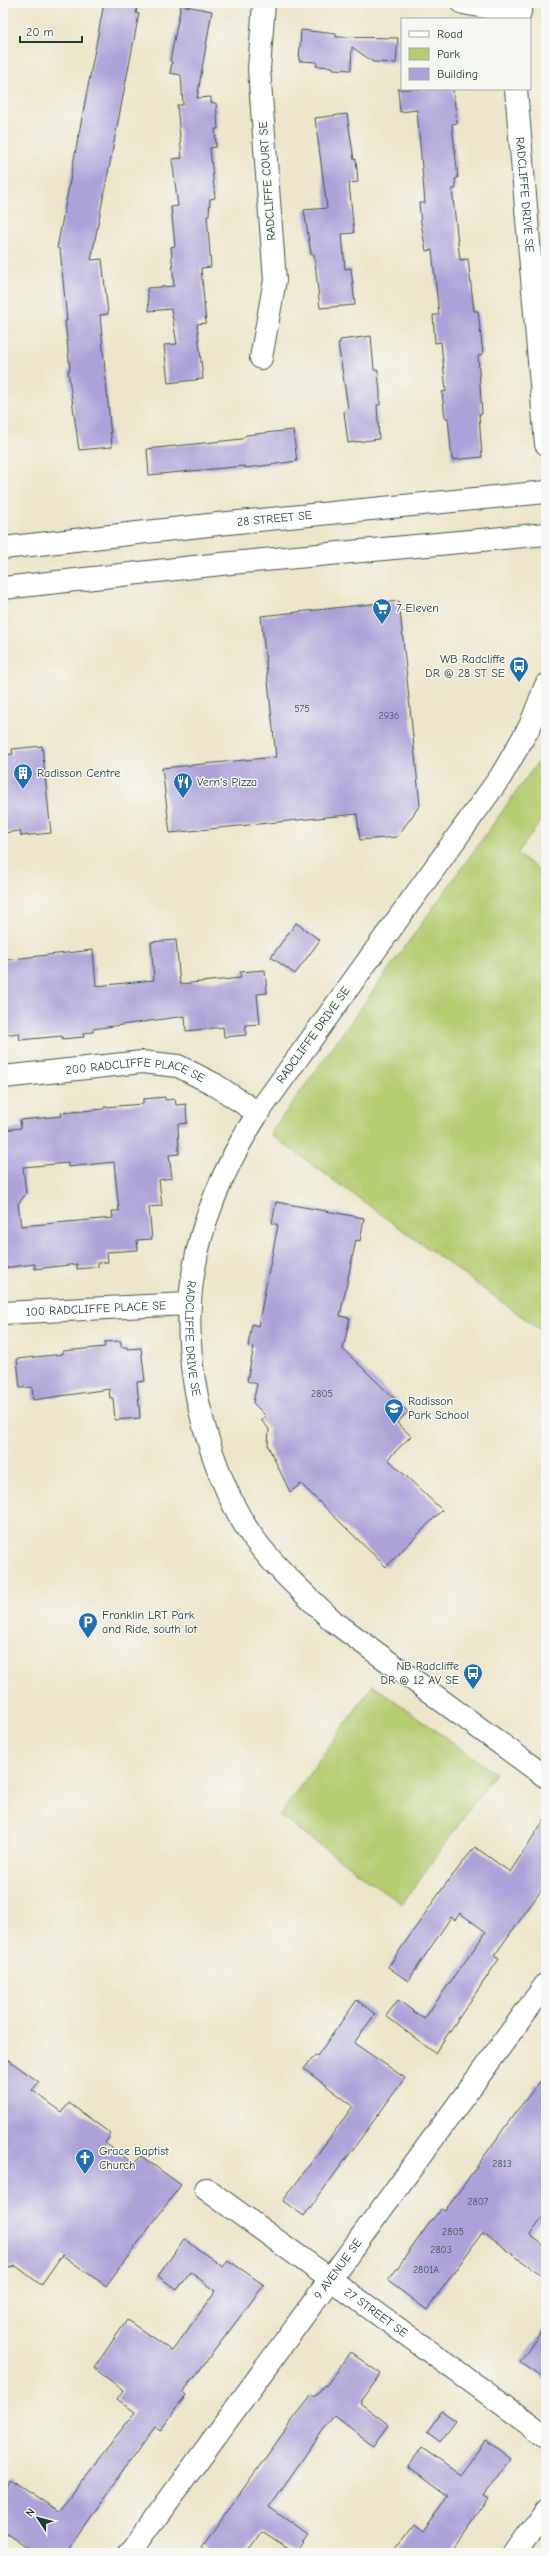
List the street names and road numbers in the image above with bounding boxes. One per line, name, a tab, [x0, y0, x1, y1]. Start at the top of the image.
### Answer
street label: RADCLIFFE COURT SE	[256, 121, 278, 241]
street label: RADCLIFFE DRIVE SE	[513, 136, 537, 253]
street label: 28 STREET SE	[236, 508, 312, 529]
street label: RADCLIFFE DRIVE SE	[273, 984, 353, 1086]
street label: 200 RADCLIFFE PLACE SE	[65, 1055, 207, 1085]
street label: RADCLIFFE DRIVE SE	[182, 1280, 204, 1397]
street label: 100 RADCLIFFE PLACE SE	[25, 1298, 166, 1319]
street label: 9 AVENUE SE	[311, 2236, 365, 2302]
street label: 27 STREET SE	[342, 2285, 410, 2340]

